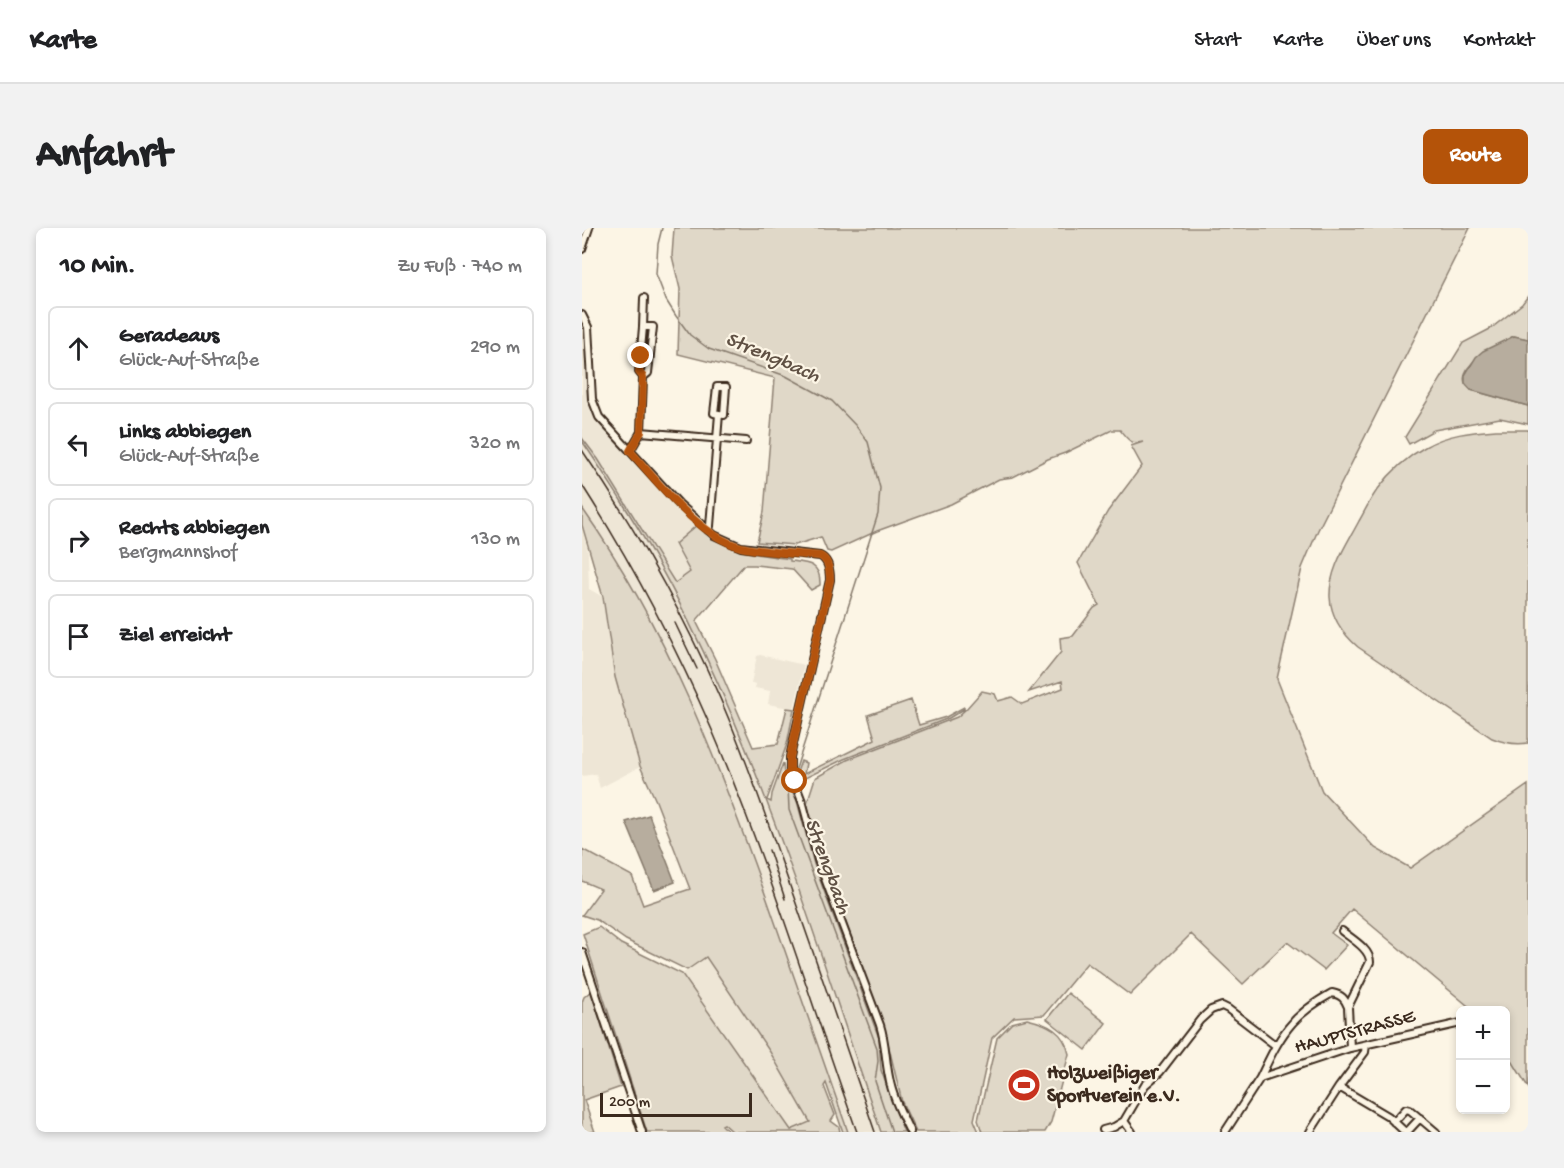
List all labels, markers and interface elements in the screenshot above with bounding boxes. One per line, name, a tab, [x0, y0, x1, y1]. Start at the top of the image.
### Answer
text: Karte	[30, 25, 97, 58]
text: Start	[1194, 29, 1240, 54]
text: Karte	[1273, 29, 1323, 54]
text: Über uns	[1356, 29, 1430, 54]
text: Kontakt	[1463, 29, 1534, 54]
button: Route	[1423, 129, 1528, 184]
text: Anfahrt	[36, 132, 171, 181]
text: 10 Min.	[60, 252, 136, 283]
text: Zu Fuß · 740 m	[397, 256, 522, 279]
text: Geradeaus	[119, 324, 219, 350]
water label: Strengbach	[721, 328, 823, 390]
icon: ahead	[62, 332, 95, 365]
text: 290 m	[470, 337, 520, 360]
route end	[627, 342, 653, 368]
text: Glück-Auf-Straße	[119, 350, 259, 373]
text: Links abbiegen	[119, 420, 251, 446]
icon: left	[62, 428, 95, 461]
text: 320 m	[470, 433, 520, 456]
text: Glück-Auf-Straße	[119, 446, 259, 469]
text: Rechts abbiegen	[119, 516, 269, 542]
icon: right	[62, 524, 95, 557]
text: 130 m	[471, 529, 520, 552]
text: Bergmannshof	[119, 542, 237, 565]
icon: arrive	[62, 620, 95, 653]
text: Ziel erreicht	[119, 623, 231, 649]
route start	[781, 767, 807, 793]
water label: Strengbach	[797, 816, 855, 919]
street label: HAUPTSTRASSE	[1292, 1005, 1419, 1060]
map controls	[1456, 1006, 1510, 1114]
button: +	[1456, 1006, 1510, 1060]
button: −	[1456, 1060, 1510, 1114]
place label: Holzweißiger Sportverein e.V.	[1047, 1063, 1181, 1109]
sports icon: Holzweißiger Sportverein e.V.	[1006, 1067, 1042, 1103]
scale bar	[600, 1090, 752, 1118]
text: 200 m	[609, 1094, 650, 1113]

